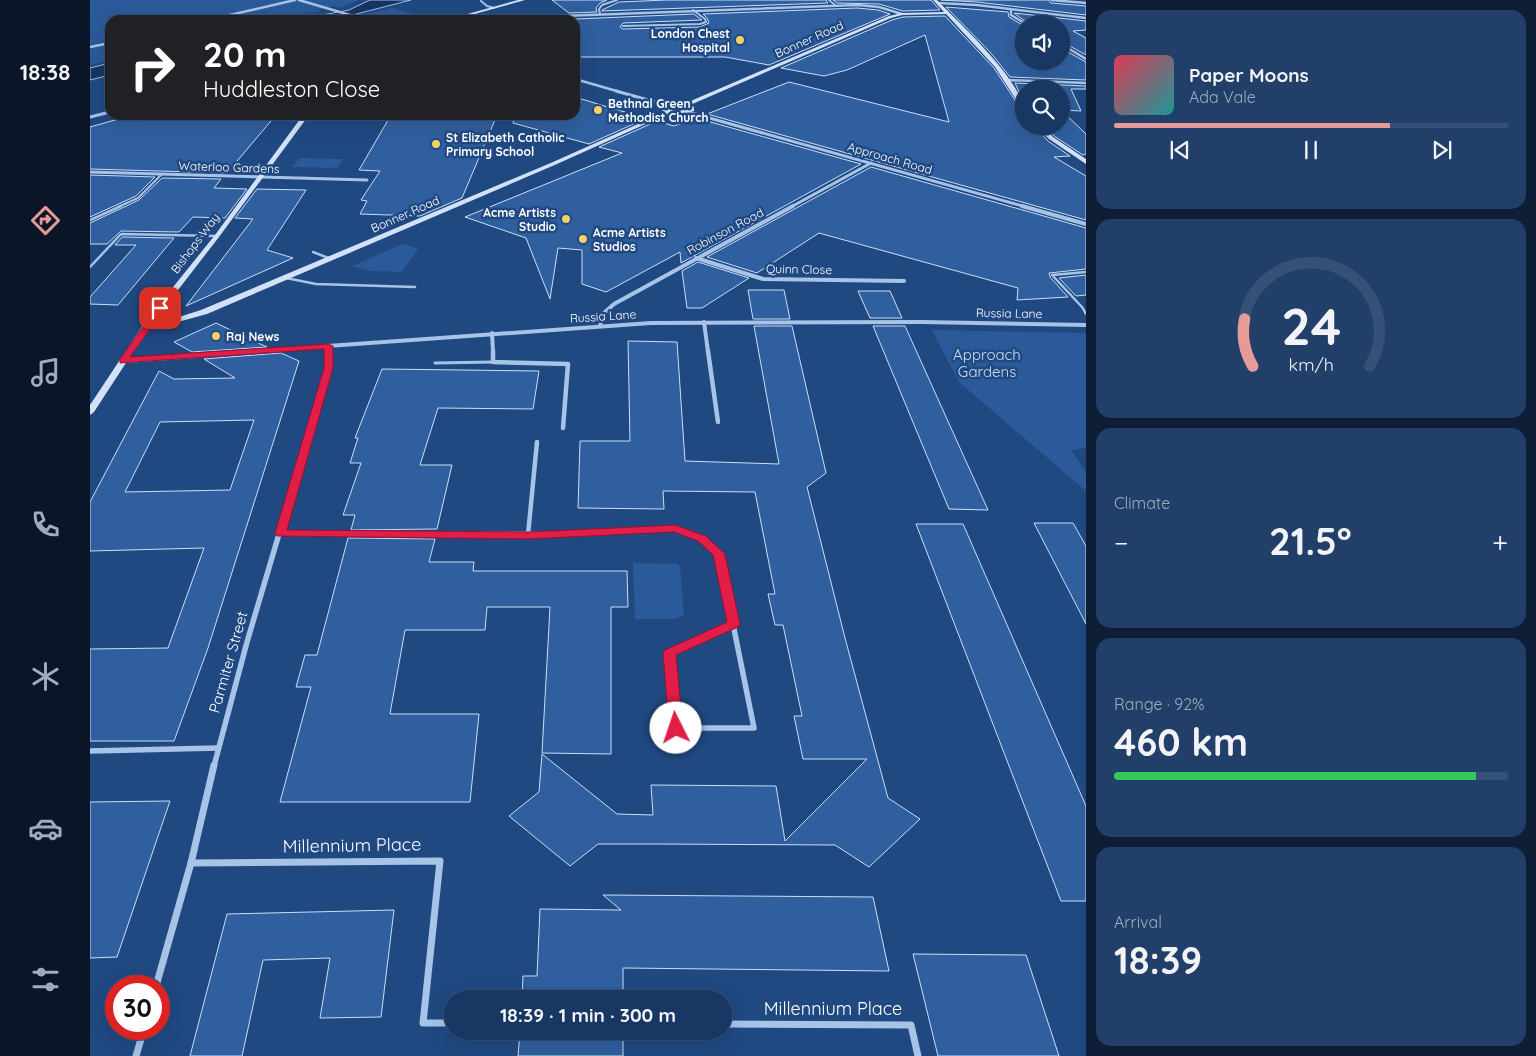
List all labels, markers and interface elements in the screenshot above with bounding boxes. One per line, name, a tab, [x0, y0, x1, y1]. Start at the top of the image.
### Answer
map controls	[1015, 15, 1070, 135]
button: sound	[1015, 15, 1070, 70]
street label: Bonner Road	[772, 17, 846, 61]
place label: London Chest Hospital	[651, 26, 730, 55]
text: 20 m	[203, 32, 286, 76]
marker: London Chest Hospital	[734, 34, 746, 46]
icon: right	[120, 35, 185, 100]
text: 18:38	[20, 58, 70, 86]
text: Paper Moons	[1189, 63, 1309, 87]
text: Huddleston Close	[203, 75, 380, 103]
button: search	[1015, 80, 1070, 135]
text: Ada Vale	[1189, 87, 1256, 107]
place label: Bethnal Green Methodist Church	[608, 96, 709, 125]
marker: Bethnal Green Methodist Church	[592, 104, 604, 116]
place label: St Elizabeth Catholic Primary School	[446, 130, 564, 159]
icon: previous	[1166, 136, 1194, 164]
icon: pause	[1297, 136, 1325, 164]
icon: next	[1428, 136, 1456, 164]
marker: St Elizabeth Catholic Primary School	[430, 138, 442, 150]
street label: Approach Road	[846, 139, 934, 177]
street label: Waterloo Gardens	[178, 158, 280, 176]
street label: Bonner Road	[368, 192, 442, 236]
icon: directions	[28, 203, 63, 238]
street label: Robinson Road	[684, 204, 766, 258]
place label: Acme Artists Studio	[483, 205, 556, 234]
street label: Bishops Way	[167, 210, 223, 276]
marker: Acme Artists Studio	[560, 213, 572, 225]
place label: Acme Artists Studios	[593, 225, 666, 254]
marker: Acme Artists Studios	[577, 233, 589, 245]
street label: Quinn Close	[766, 261, 832, 277]
pin	[139, 287, 181, 329]
text: 24	[1281, 293, 1341, 358]
icon: arrive	[146, 294, 174, 322]
street label: Russia Lane	[976, 305, 1043, 321]
street label: Russia Lane	[569, 306, 637, 326]
place label: Raj News	[226, 329, 280, 344]
marker: Raj News	[210, 330, 222, 342]
park label: Approach Gardens	[953, 345, 1021, 381]
text: km/h	[1288, 353, 1334, 375]
icon: music	[28, 355, 63, 390]
text: Climate	[1114, 493, 1170, 513]
icon: phone	[28, 507, 63, 542]
text: 21.5°	[1269, 517, 1352, 565]
text: −	[1114, 525, 1129, 560]
text: +	[1492, 525, 1508, 560]
street label: Parmiter Street	[204, 609, 252, 715]
icon: climate	[28, 659, 63, 694]
text: Range · 92%	[1114, 694, 1205, 714]
position arrow	[649, 701, 701, 753]
text: 460 km	[1114, 718, 1248, 766]
icon: car	[28, 811, 63, 846]
street label: Millennium Place	[283, 832, 421, 858]
text: Arrival	[1114, 912, 1162, 932]
text: 18:39	[1114, 936, 1202, 984]
icon: filters	[28, 962, 63, 997]
speed limit sign: 30	[105, 975, 170, 1040]
street label: Millennium Place	[764, 997, 902, 1020]
text: 18:39 · 1 min · 300 m	[500, 1003, 676, 1027]

